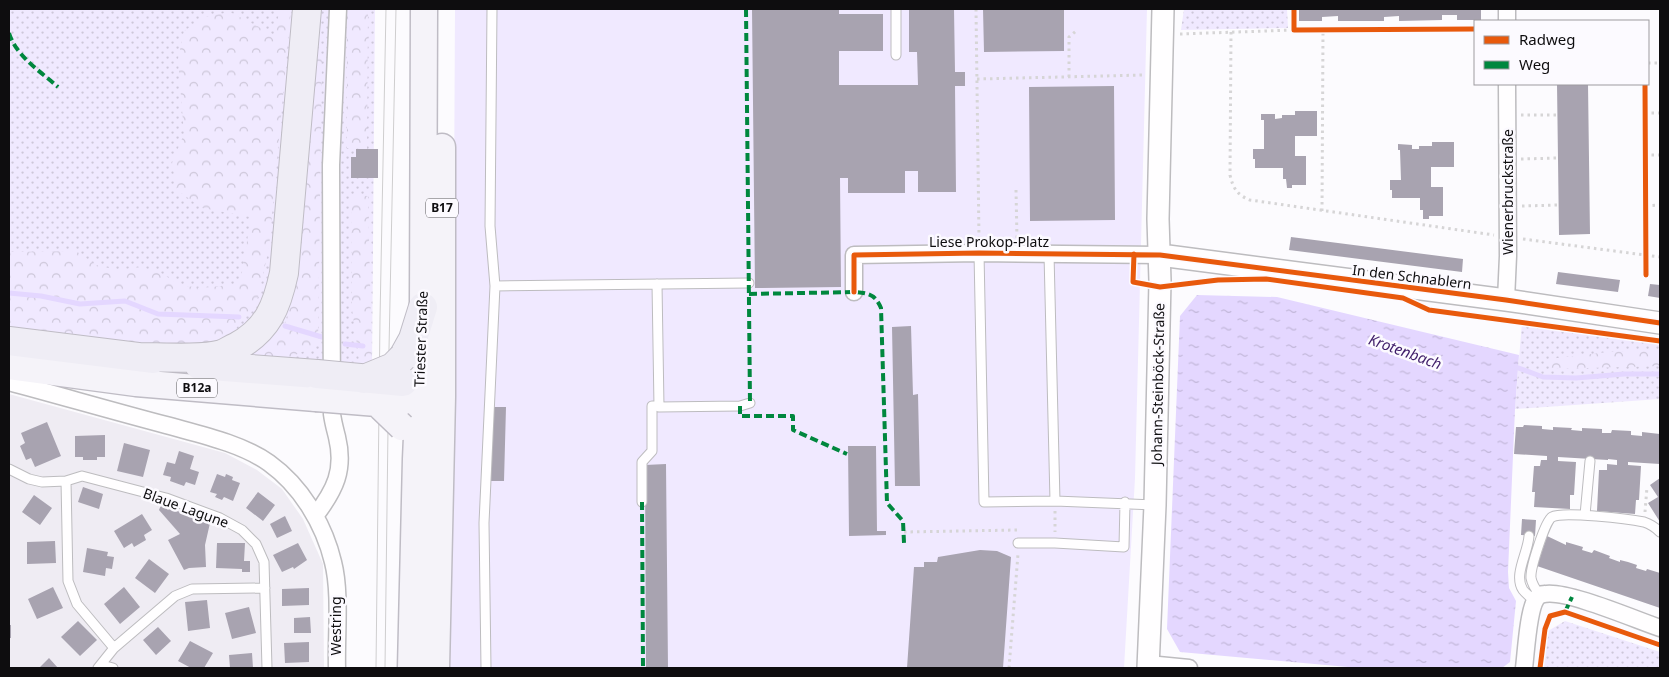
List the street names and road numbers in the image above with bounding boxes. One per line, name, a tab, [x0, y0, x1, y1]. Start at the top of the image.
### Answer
street label: Wienerbruckstraße	[1498, 129, 1517, 255]
road number: B17	[426, 198, 458, 218]
street label: Liese Prokop-Platz	[929, 232, 1049, 251]
street label: In den Schnablern	[1351, 260, 1473, 293]
street label: Triester Straße	[409, 290, 432, 387]
street label: Johann-Steinböck-Straße	[1147, 303, 1168, 467]
road number: B12a	[177, 378, 217, 398]
street label: Blaue Lagune	[141, 483, 232, 532]
street label: Westring	[326, 596, 345, 656]

